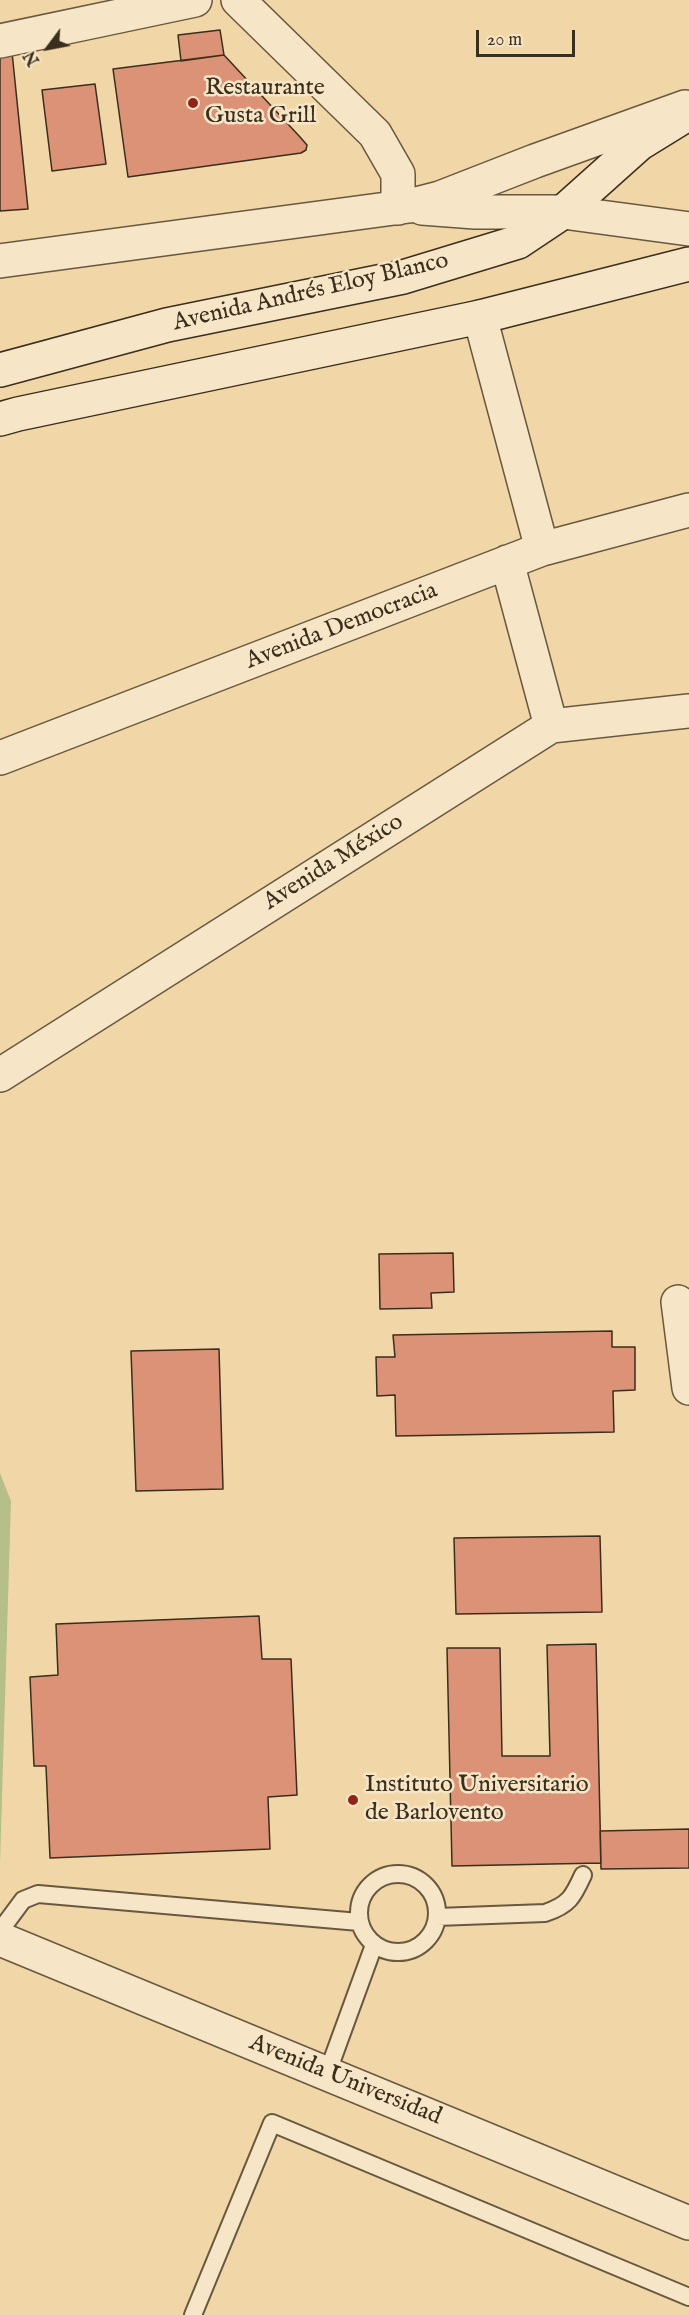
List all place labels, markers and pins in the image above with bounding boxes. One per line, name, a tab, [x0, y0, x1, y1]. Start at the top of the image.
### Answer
place label: Restaurante Gusta Grill	[205, 75, 325, 131]
marker: Restaurante Gusta Grill	[186, 96, 200, 110]
place label: Instituto Universitario de Barlovento	[365, 1772, 589, 1828]
marker: Instituto Universitario de Barlovento	[346, 1793, 360, 1807]

